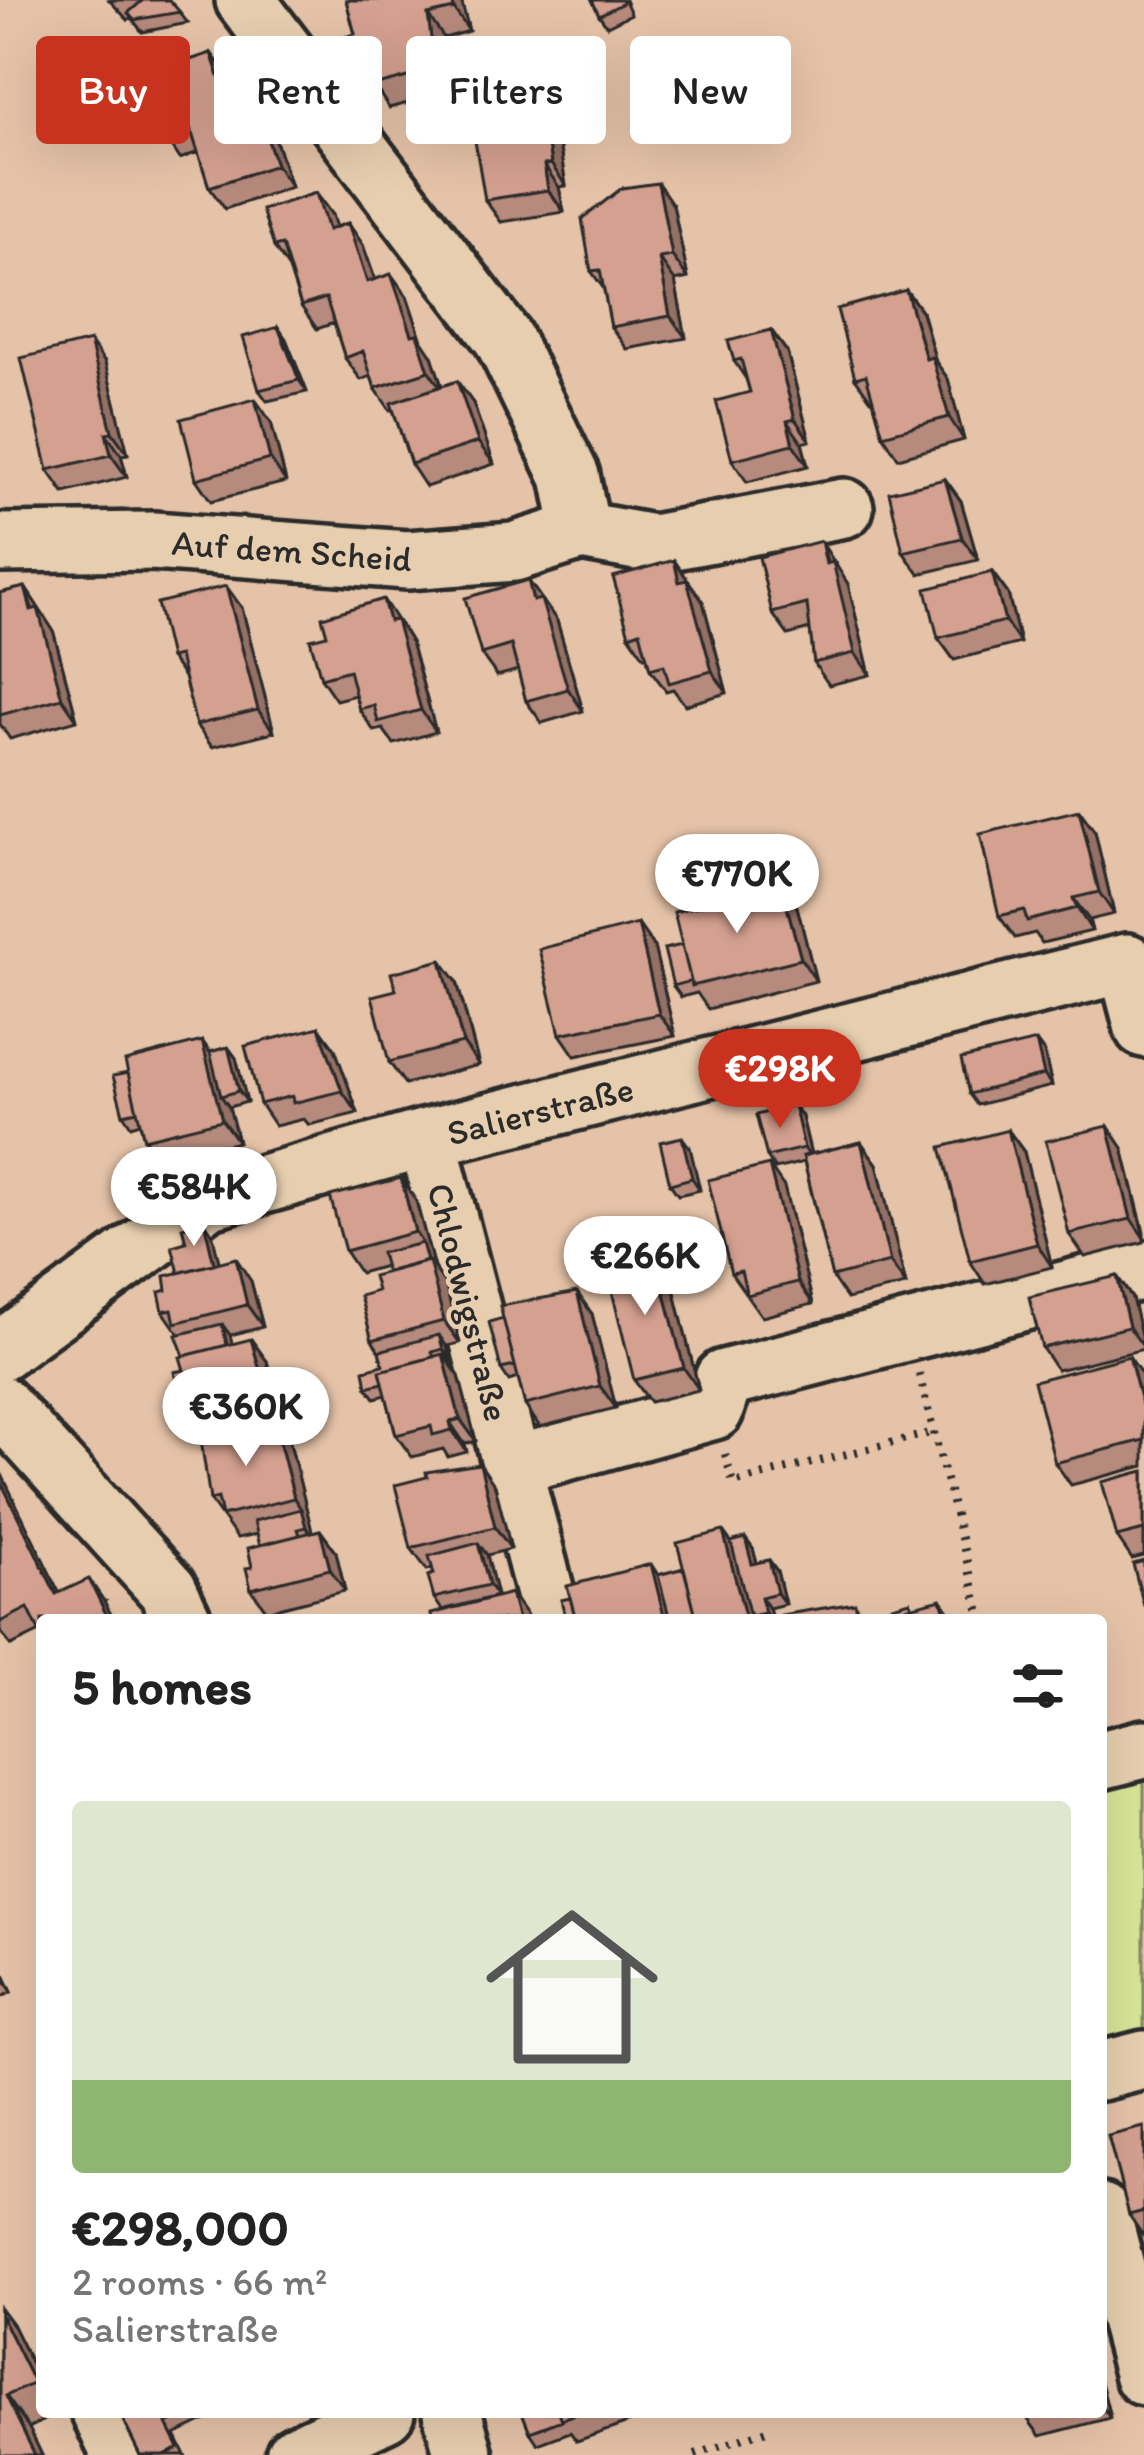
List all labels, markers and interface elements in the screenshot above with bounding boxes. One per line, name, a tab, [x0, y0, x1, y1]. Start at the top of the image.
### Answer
chip: Buy	[36, 36, 190, 144]
chip: Rent	[214, 36, 382, 144]
chip: Filters	[406, 36, 606, 144]
chip: New	[630, 36, 791, 144]
street label: Auf dem Scheid	[170, 521, 414, 580]
pin: €770K	[653, 834, 821, 936]
text: €770K	[682, 849, 792, 896]
pin: €298K	[696, 1029, 864, 1131]
text: €298K	[725, 1044, 835, 1091]
street label: Salierstraße	[442, 1067, 638, 1154]
pin: €584K	[110, 1147, 278, 1249]
text: €584K	[138, 1162, 250, 1209]
street label: Chlodwigstraße	[418, 1179, 519, 1426]
pin: €266K	[561, 1216, 729, 1318]
text: €266K	[591, 1231, 699, 1278]
pin: €360K	[162, 1367, 330, 1469]
text: €360K	[189, 1382, 303, 1429]
icon: filters	[1005, 1653, 1071, 1719]
text: 5 homes	[72, 1656, 252, 1717]
icon: home	[464, 1879, 680, 2095]
text: €298,000	[72, 2197, 289, 2258]
text: 2 rooms · 66 m²	[72, 2258, 327, 2305]
text: Salierstraße	[72, 2305, 278, 2352]

